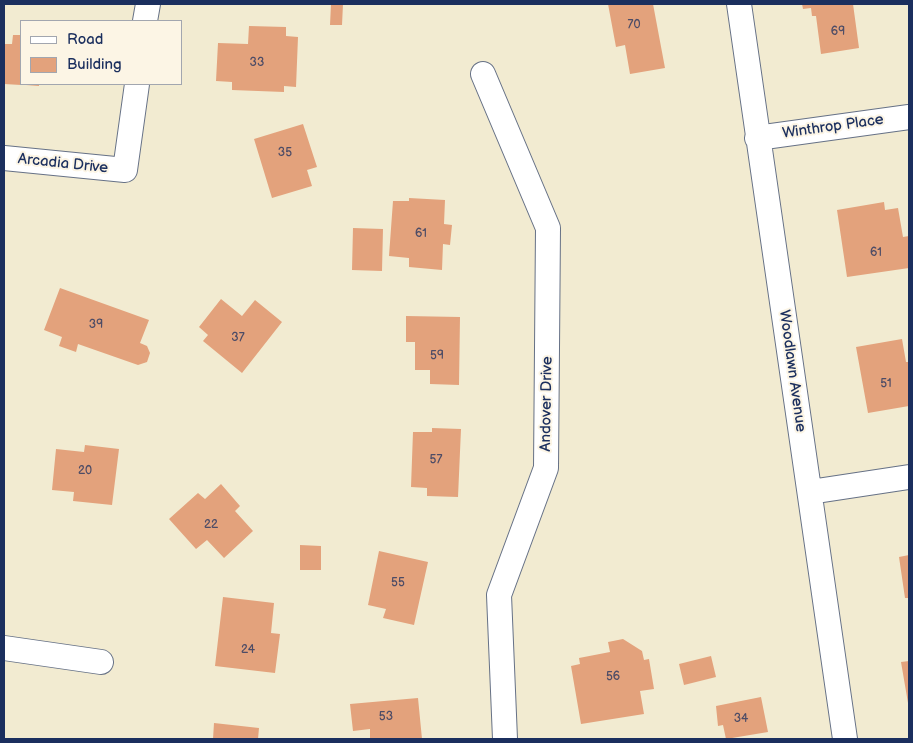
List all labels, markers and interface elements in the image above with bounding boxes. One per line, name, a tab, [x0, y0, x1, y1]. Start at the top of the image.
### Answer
house number: 70	[628, 18, 640, 32]
legend	[20, 20, 182, 85]
house number: 69	[831, 25, 845, 39]
text: Road	[67, 30, 103, 49]
text: Building	[67, 55, 122, 74]
house number: 33	[250, 56, 264, 70]
street label: Winthrop Place	[781, 111, 885, 143]
house number: 35	[278, 146, 292, 160]
street label: Arcadia Drive	[17, 150, 109, 178]
house number: 61	[415, 227, 427, 241]
house number: 61	[870, 246, 882, 260]
street label: Woodlawn Avenue	[775, 309, 809, 433]
house number: 39	[89, 318, 103, 332]
house number: 37	[231, 331, 245, 345]
house number: 59	[430, 349, 444, 363]
street label: Andover Drive	[537, 356, 557, 452]
house number: 51	[880, 377, 892, 391]
house number: 57	[430, 453, 442, 467]
house number: 20	[78, 464, 92, 478]
house number: 22	[204, 518, 218, 532]
house number: 55	[391, 576, 405, 590]
house number: 24	[241, 643, 255, 657]
house number: 56	[606, 670, 620, 684]
house number: 53	[379, 710, 393, 724]
house number: 34	[734, 712, 748, 726]

